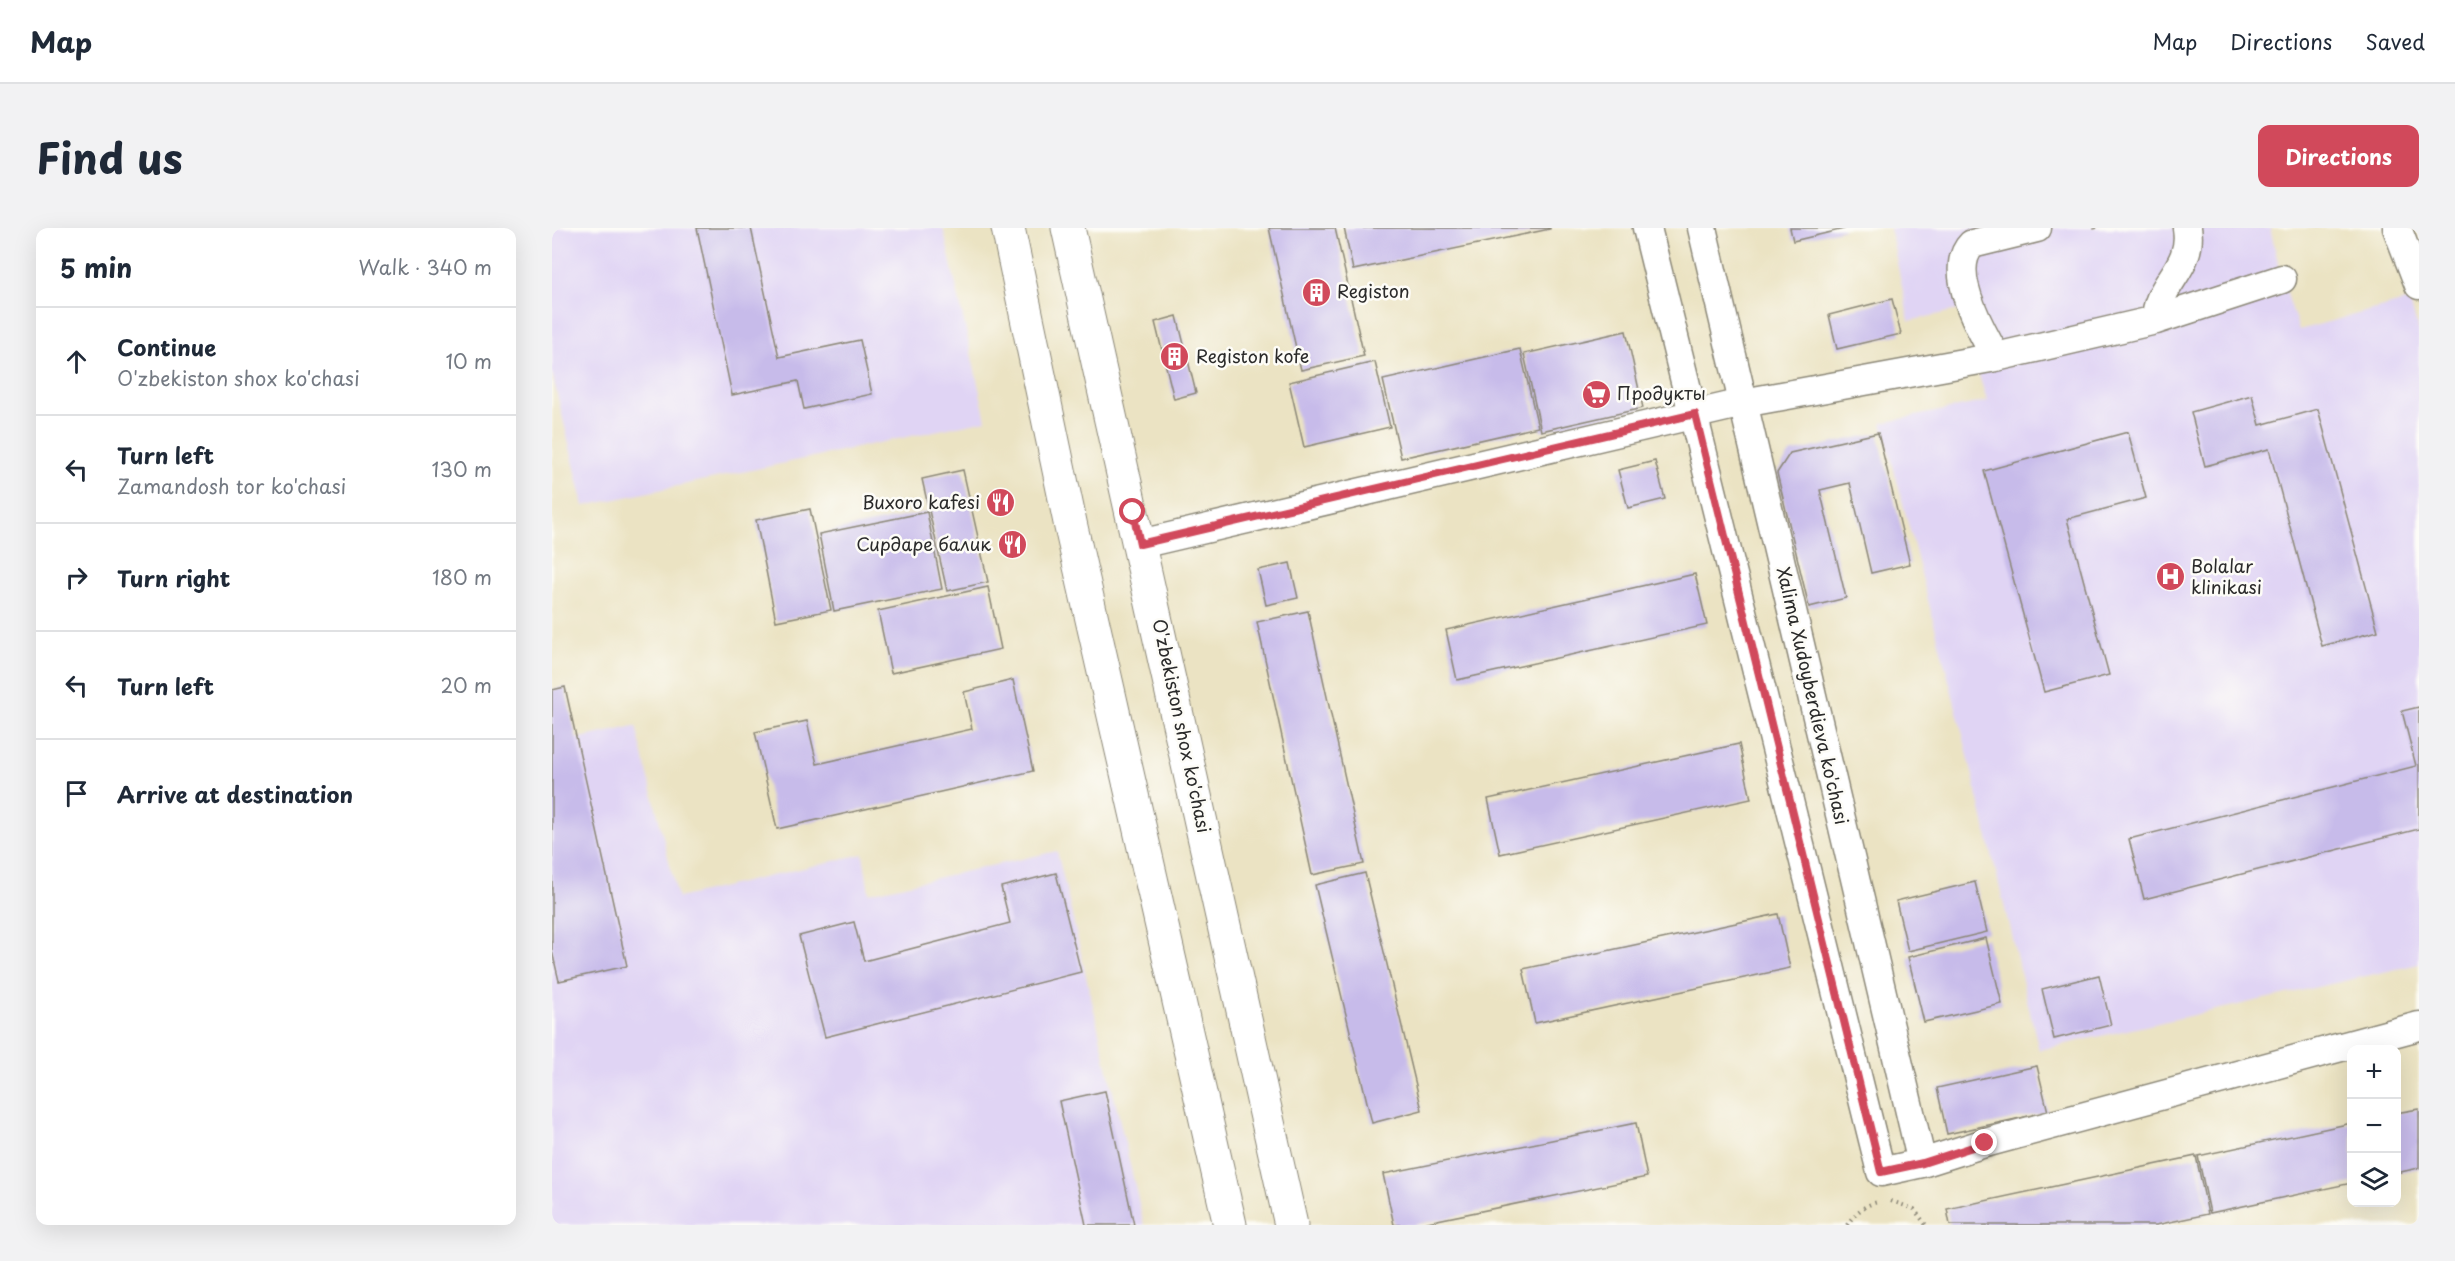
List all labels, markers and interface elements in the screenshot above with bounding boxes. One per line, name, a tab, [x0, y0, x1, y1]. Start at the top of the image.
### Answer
text: Map	[30, 20, 92, 63]
text: Map	[2152, 25, 2197, 57]
text: Directions	[2230, 25, 2332, 57]
text: Saved	[2365, 25, 2425, 57]
text: Find us	[36, 125, 183, 188]
button: Directions	[2258, 125, 2419, 187]
text: 5 min	[60, 248, 132, 287]
text: Walk · 340 m	[359, 252, 492, 282]
building icon: Registon	[1300, 276, 1332, 308]
place label: Registon	[1337, 277, 1410, 304]
text: Continue	[117, 330, 216, 363]
building icon: Registon kofe	[1159, 341, 1191, 373]
place label: Registon kofe	[1196, 342, 1309, 369]
icon: ahead	[60, 345, 93, 378]
text: 10 m	[445, 346, 492, 376]
text: O'zbekiston shox ko'chasi	[117, 363, 360, 393]
supermarket icon: Продукты	[1580, 378, 1612, 410]
place label: Продукты	[1617, 379, 1706, 406]
text: Turn left	[117, 438, 214, 471]
icon: left	[60, 453, 93, 486]
text: 130 m	[432, 454, 492, 484]
text: Zamandosh tor ko'chasi	[117, 471, 346, 501]
restaurant icon: Buxoro kafesi	[985, 487, 1017, 519]
place label: Buxoro kafesi	[862, 488, 980, 515]
route start	[1119, 498, 1145, 524]
restaurant icon: Сирдаре балик	[996, 529, 1028, 561]
place label: Сирдаре балик	[856, 530, 991, 557]
place label: Bolalar klinikasi	[2191, 552, 2262, 600]
icon: right	[60, 561, 93, 594]
text: Turn right	[117, 561, 230, 594]
hospital icon: Bolalar klinikasi	[2154, 561, 2186, 593]
text: 180 m	[432, 562, 492, 592]
street label: Xalima Xudoyberdieva ko'chasi	[1771, 564, 1856, 827]
street label: O'zbekiston shox ko'chasi	[1147, 616, 1218, 835]
icon: left	[60, 669, 93, 702]
text: Turn left	[117, 669, 214, 702]
text: 20 m	[440, 670, 492, 700]
icon: arrive	[60, 777, 93, 810]
text: Arrive at destination	[117, 777, 353, 810]
map controls	[2347, 1045, 2401, 1207]
button: +	[2347, 1045, 2401, 1099]
button: −	[2347, 1099, 2401, 1153]
route end	[1971, 1129, 1997, 1155]
button: layers	[2347, 1153, 2401, 1207]

